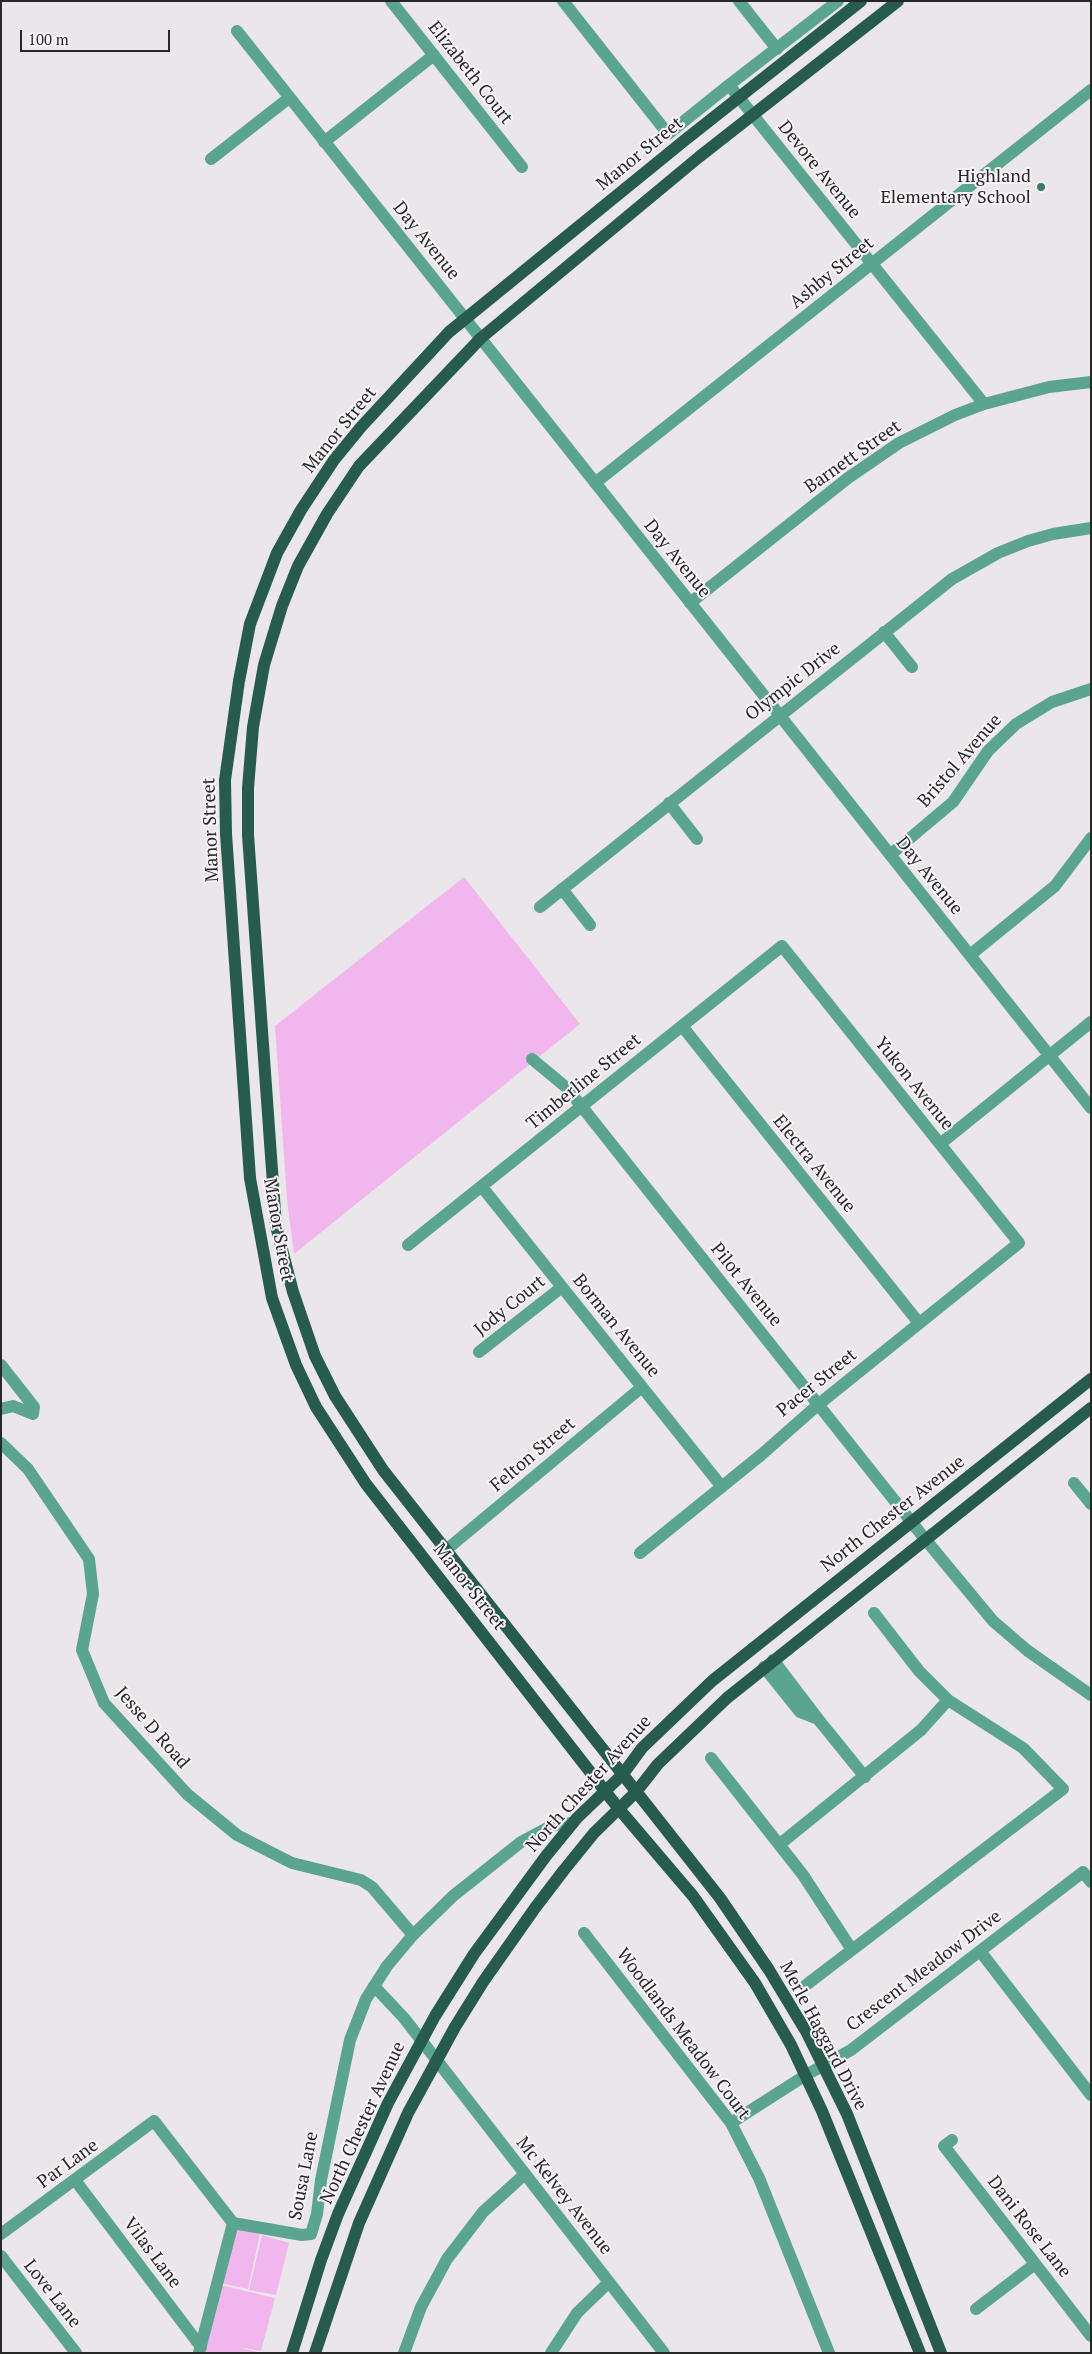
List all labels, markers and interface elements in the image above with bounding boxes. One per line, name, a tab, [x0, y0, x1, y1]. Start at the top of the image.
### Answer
street label: Elizabeth Court	[423, 17, 517, 129]
scale bar	[22, 20, 172, 52]
text: 100 m	[28, 29, 69, 49]
street label: Manor Street	[593, 113, 687, 195]
street label: Devore Avenue	[773, 117, 865, 223]
place label: Highland Elementary School	[880, 166, 1031, 208]
marker: Highland Elementary School	[1035, 181, 1047, 193]
street label: Day Avenue	[388, 198, 464, 284]
street label: Ashby Street	[786, 233, 878, 313]
street label: Manor Street	[299, 383, 381, 477]
street label: Barnett Street	[801, 416, 905, 498]
street label: Day Avenue	[639, 516, 715, 602]
street label: Olympic Drive	[741, 638, 845, 726]
street label: Bristol Avenue	[914, 710, 1006, 812]
street label: Manor Street	[198, 777, 224, 883]
street label: Day Avenue	[891, 833, 967, 919]
street label: Timberline Street	[522, 1029, 646, 1135]
street label: Yukon Avenue	[870, 1033, 958, 1135]
street label: Electra Avenue	[768, 1111, 860, 1217]
street label: Manor Street	[258, 1177, 298, 1283]
street label: Pilot Avenue	[706, 1239, 786, 1331]
street label: Borman Avenue	[568, 1270, 664, 1382]
street label: Jody Court	[470, 1271, 550, 1341]
street label: Pacer Street	[773, 1344, 861, 1422]
street label: Felton Street	[486, 1413, 580, 1497]
street label: North Chester Avenue	[817, 1451, 969, 1577]
street label: Manor Street	[428, 1539, 510, 1635]
street label: Jesse D Road	[111, 1683, 193, 1773]
street label: North Chester Avenue	[522, 1711, 656, 1857]
street label: Crescent Meadow Drive	[842, 1906, 1006, 2036]
street label: Woodlands Meadow Court	[612, 1944, 754, 2124]
street label: Merle Haggard Drive	[775, 1958, 871, 2114]
street label: North Chester Avenue	[316, 2038, 410, 2208]
street label: Sousa Lane	[285, 2130, 323, 2222]
street label: Mc Kelvey Avenue	[511, 2133, 617, 2259]
street label: Par Lane	[33, 2135, 103, 2193]
street label: Dani Rose Lane	[983, 2172, 1075, 2282]
street label: Vilas Lane	[118, 2213, 186, 2293]
street label: Love Lane	[19, 2256, 85, 2332]

